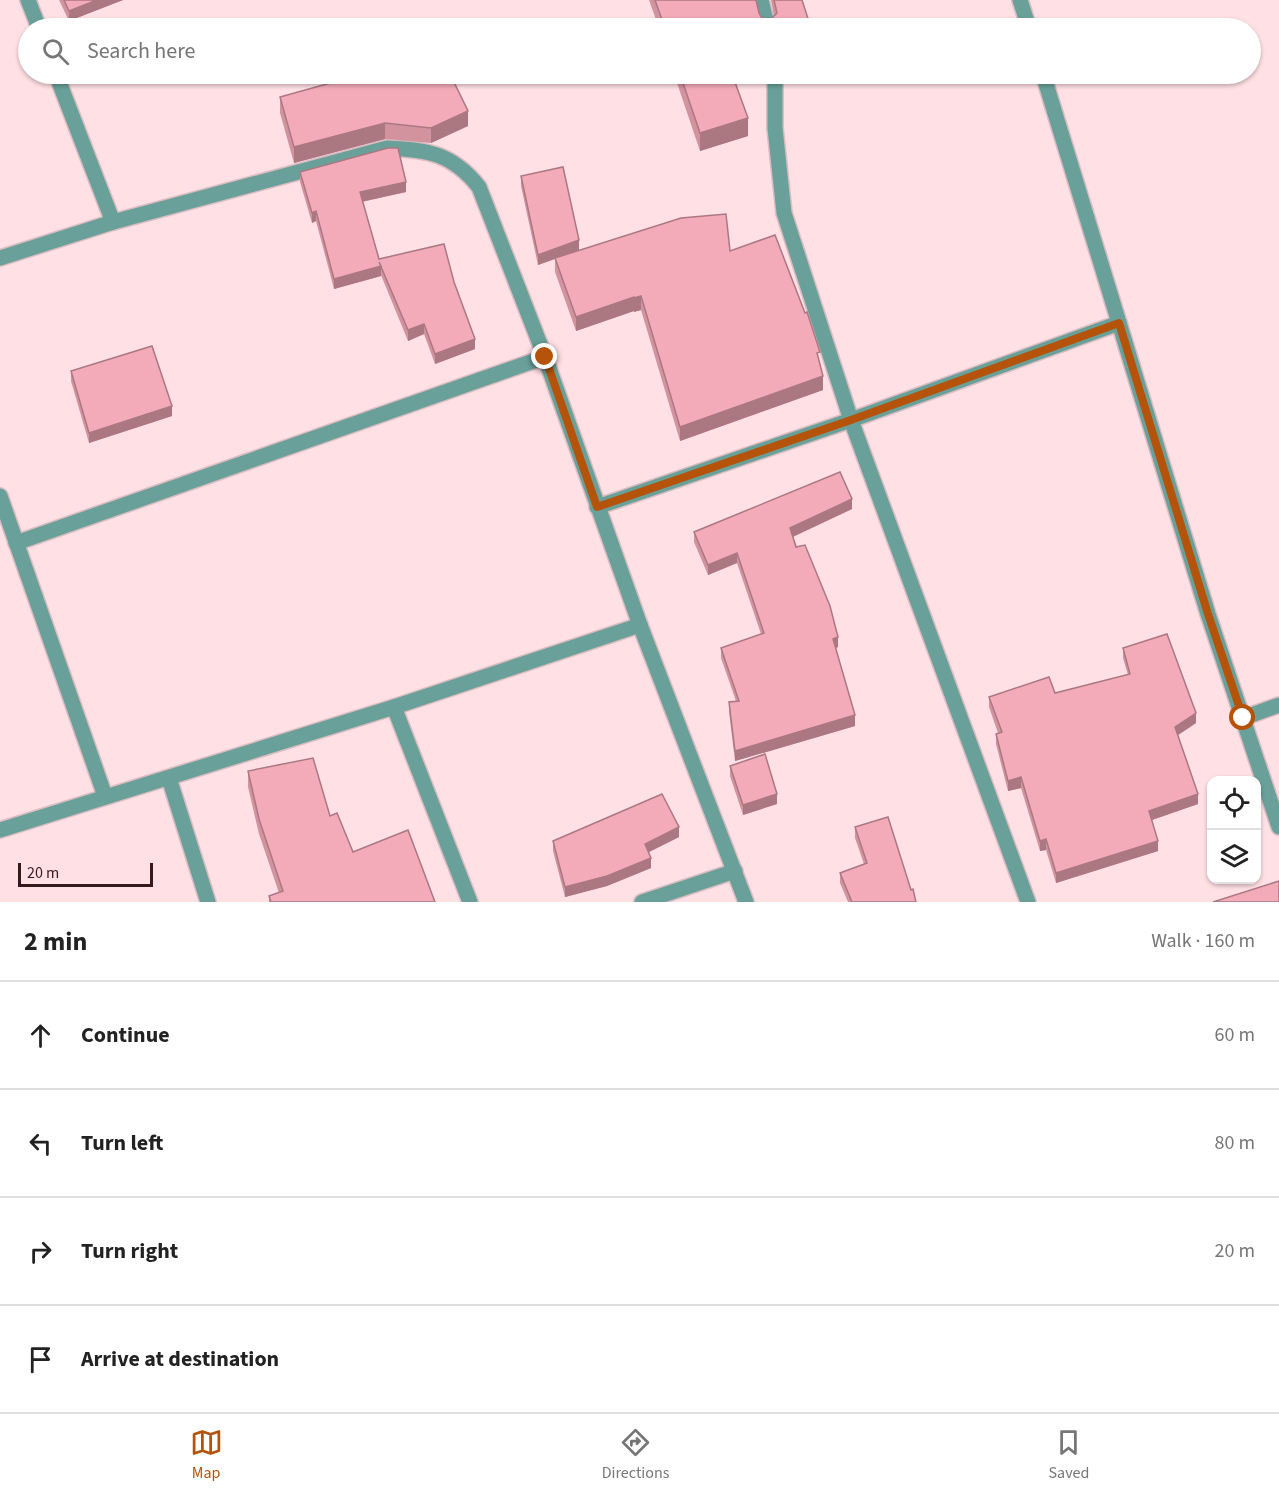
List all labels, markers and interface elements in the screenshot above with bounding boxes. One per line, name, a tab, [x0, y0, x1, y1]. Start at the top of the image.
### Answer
search box	[18, 18, 1261, 84]
icon: search	[39, 35, 72, 68]
text: Search here	[87, 35, 195, 67]
route end	[531, 343, 557, 369]
route start	[1229, 704, 1255, 730]
map controls	[1207, 776, 1261, 884]
button: locate	[1207, 776, 1261, 830]
button: layers	[1207, 830, 1261, 884]
scale bar	[18, 860, 153, 888]
text: 20 m	[27, 862, 59, 884]
text: 2 min	[24, 923, 87, 960]
text: Walk · 160 m	[1151, 927, 1255, 955]
icon: ahead	[24, 1019, 57, 1052]
text: Continue	[81, 1019, 170, 1051]
text: 60 m	[1215, 1021, 1255, 1049]
icon: left	[24, 1127, 57, 1160]
text: Turn left	[81, 1127, 163, 1159]
text: 80 m	[1215, 1129, 1255, 1157]
icon: right	[24, 1235, 57, 1268]
text: Turn right	[81, 1235, 178, 1267]
text: 20 m	[1215, 1237, 1255, 1265]
icon: arrive	[24, 1343, 57, 1376]
text: Arrive at destination	[81, 1343, 279, 1375]
tab: Map	[190, 1426, 223, 1484]
tab: Directions	[602, 1426, 669, 1484]
tab: Saved	[1049, 1426, 1089, 1484]

